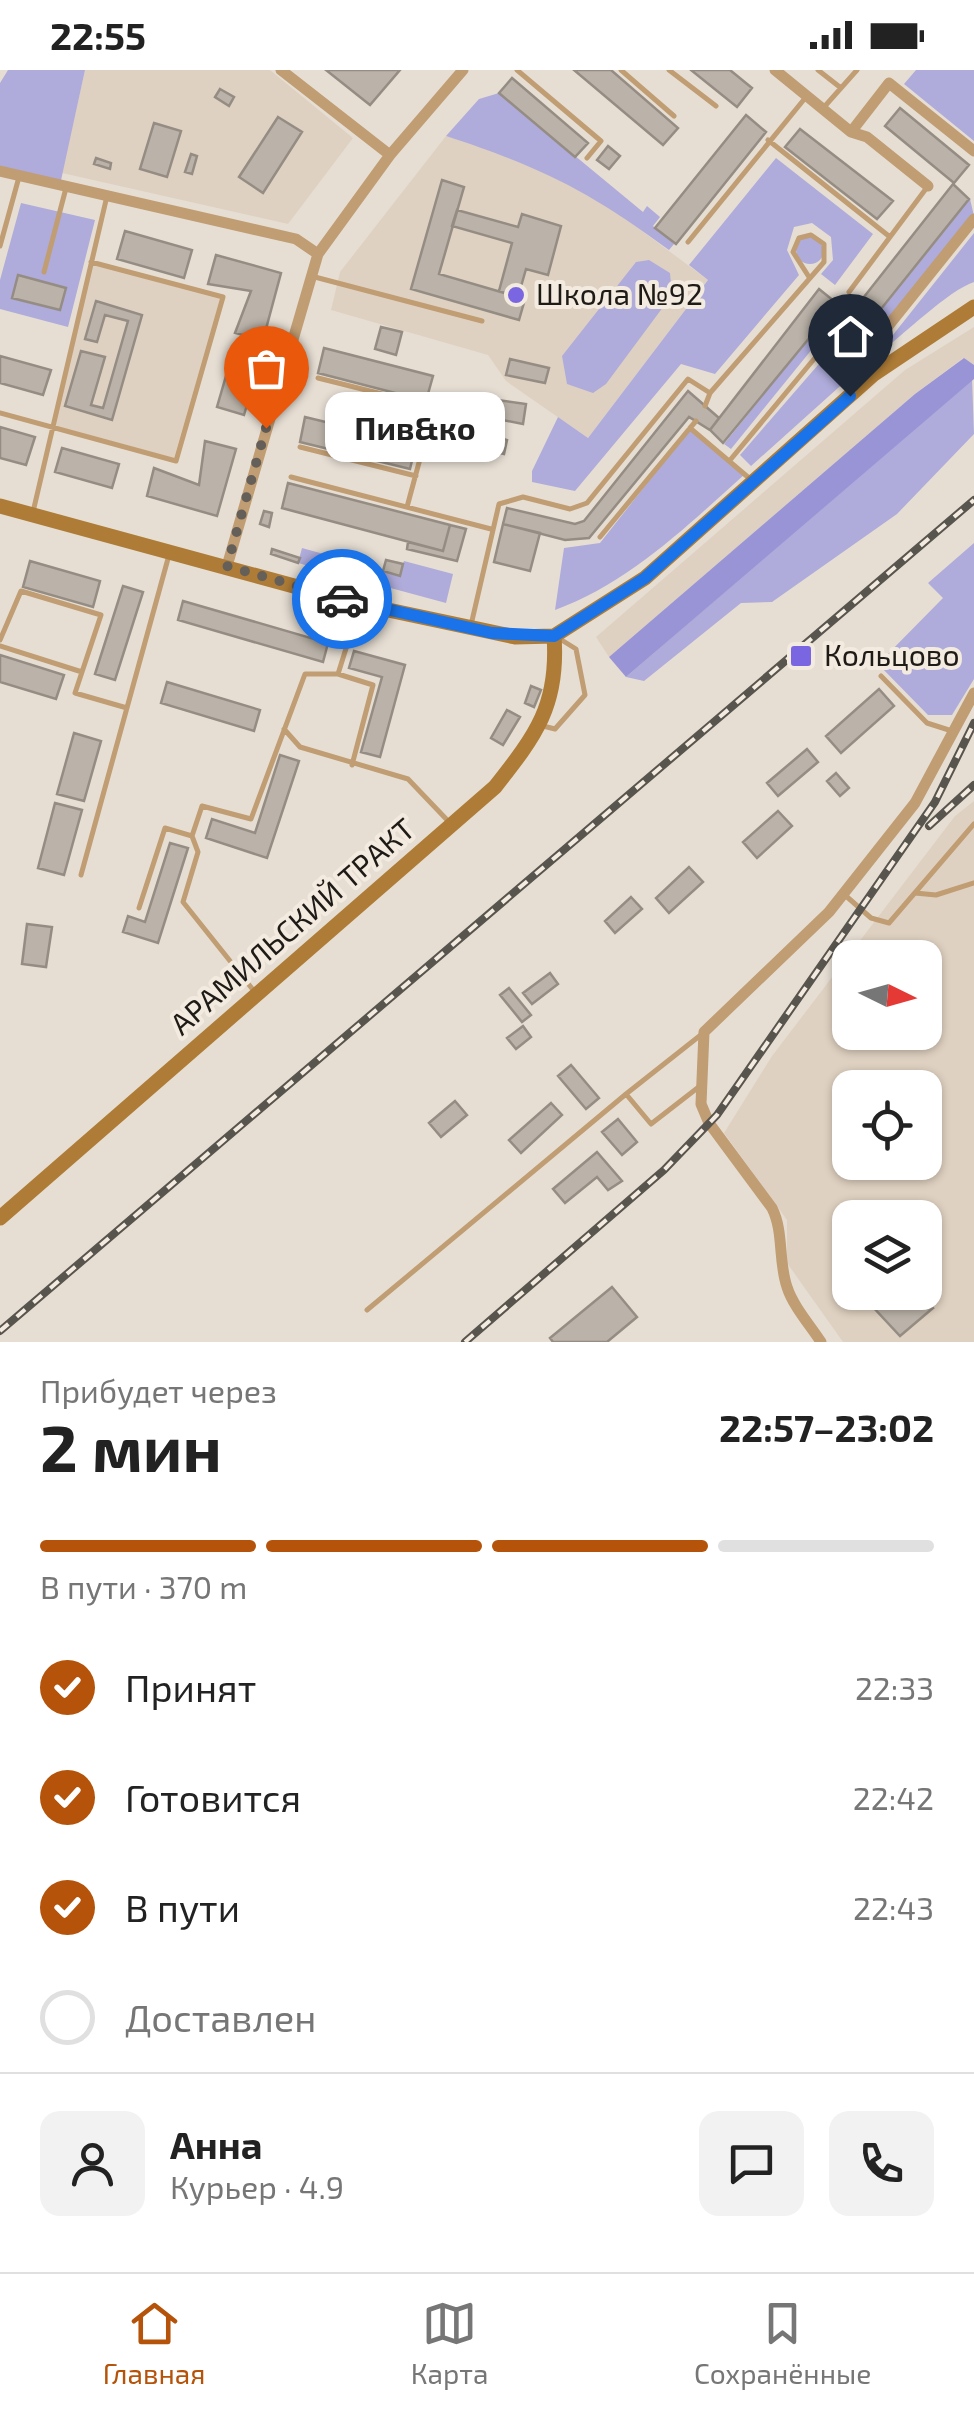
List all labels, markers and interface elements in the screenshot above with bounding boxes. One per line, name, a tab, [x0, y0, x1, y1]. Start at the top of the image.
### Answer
text: 22:55	[50, 12, 146, 58]
place label: Школа №92	[536, 275, 703, 311]
marker: Школа №92	[505, 284, 527, 306]
pin	[808, 294, 893, 397]
icon: home	[823, 309, 878, 364]
pin	[224, 326, 309, 429]
icon: bag	[239, 341, 294, 396]
callout: Пив&ко	[326, 393, 506, 463]
text: Пив&ко	[354, 408, 476, 446]
courier	[292, 549, 392, 649]
icon: car	[315, 572, 370, 627]
place label: Кольцово	[824, 636, 960, 672]
marker: Кольцово	[788, 643, 814, 669]
street label: АРАМИЛЬСКИЙ ТРАКТ	[162, 810, 421, 1041]
north arrow	[832, 940, 942, 1050]
map controls	[832, 940, 942, 1310]
button: locate	[832, 1070, 942, 1180]
button: layers	[832, 1200, 942, 1310]
text: Прибудет через	[40, 1371, 277, 1409]
text: 22:57–23:02	[719, 1404, 934, 1450]
text: 2 мин	[40, 1407, 222, 1485]
text: В пути · 370 m	[40, 1567, 247, 1605]
icon: check	[40, 1660, 95, 1715]
text: Принят	[125, 1664, 256, 1710]
text: 22:33	[855, 1668, 934, 1706]
icon: check	[40, 1770, 95, 1825]
text: Готовится	[125, 1774, 301, 1820]
text: 22:42	[853, 1778, 934, 1816]
icon: check	[40, 1880, 95, 1935]
text: В пути	[125, 1884, 240, 1930]
text: 22:43	[853, 1888, 934, 1926]
text: Доставлен	[125, 1994, 316, 2040]
button: person	[40, 2111, 145, 2216]
button: chat	[699, 2111, 804, 2216]
button: phone	[829, 2111, 934, 2216]
text: Анна	[170, 2121, 263, 2167]
text: Курьер · 4.9	[170, 2167, 344, 2205]
tab: Главная	[103, 2296, 205, 2390]
tab: Карта	[411, 2296, 489, 2390]
tab: Сохранённые	[694, 2296, 871, 2390]

